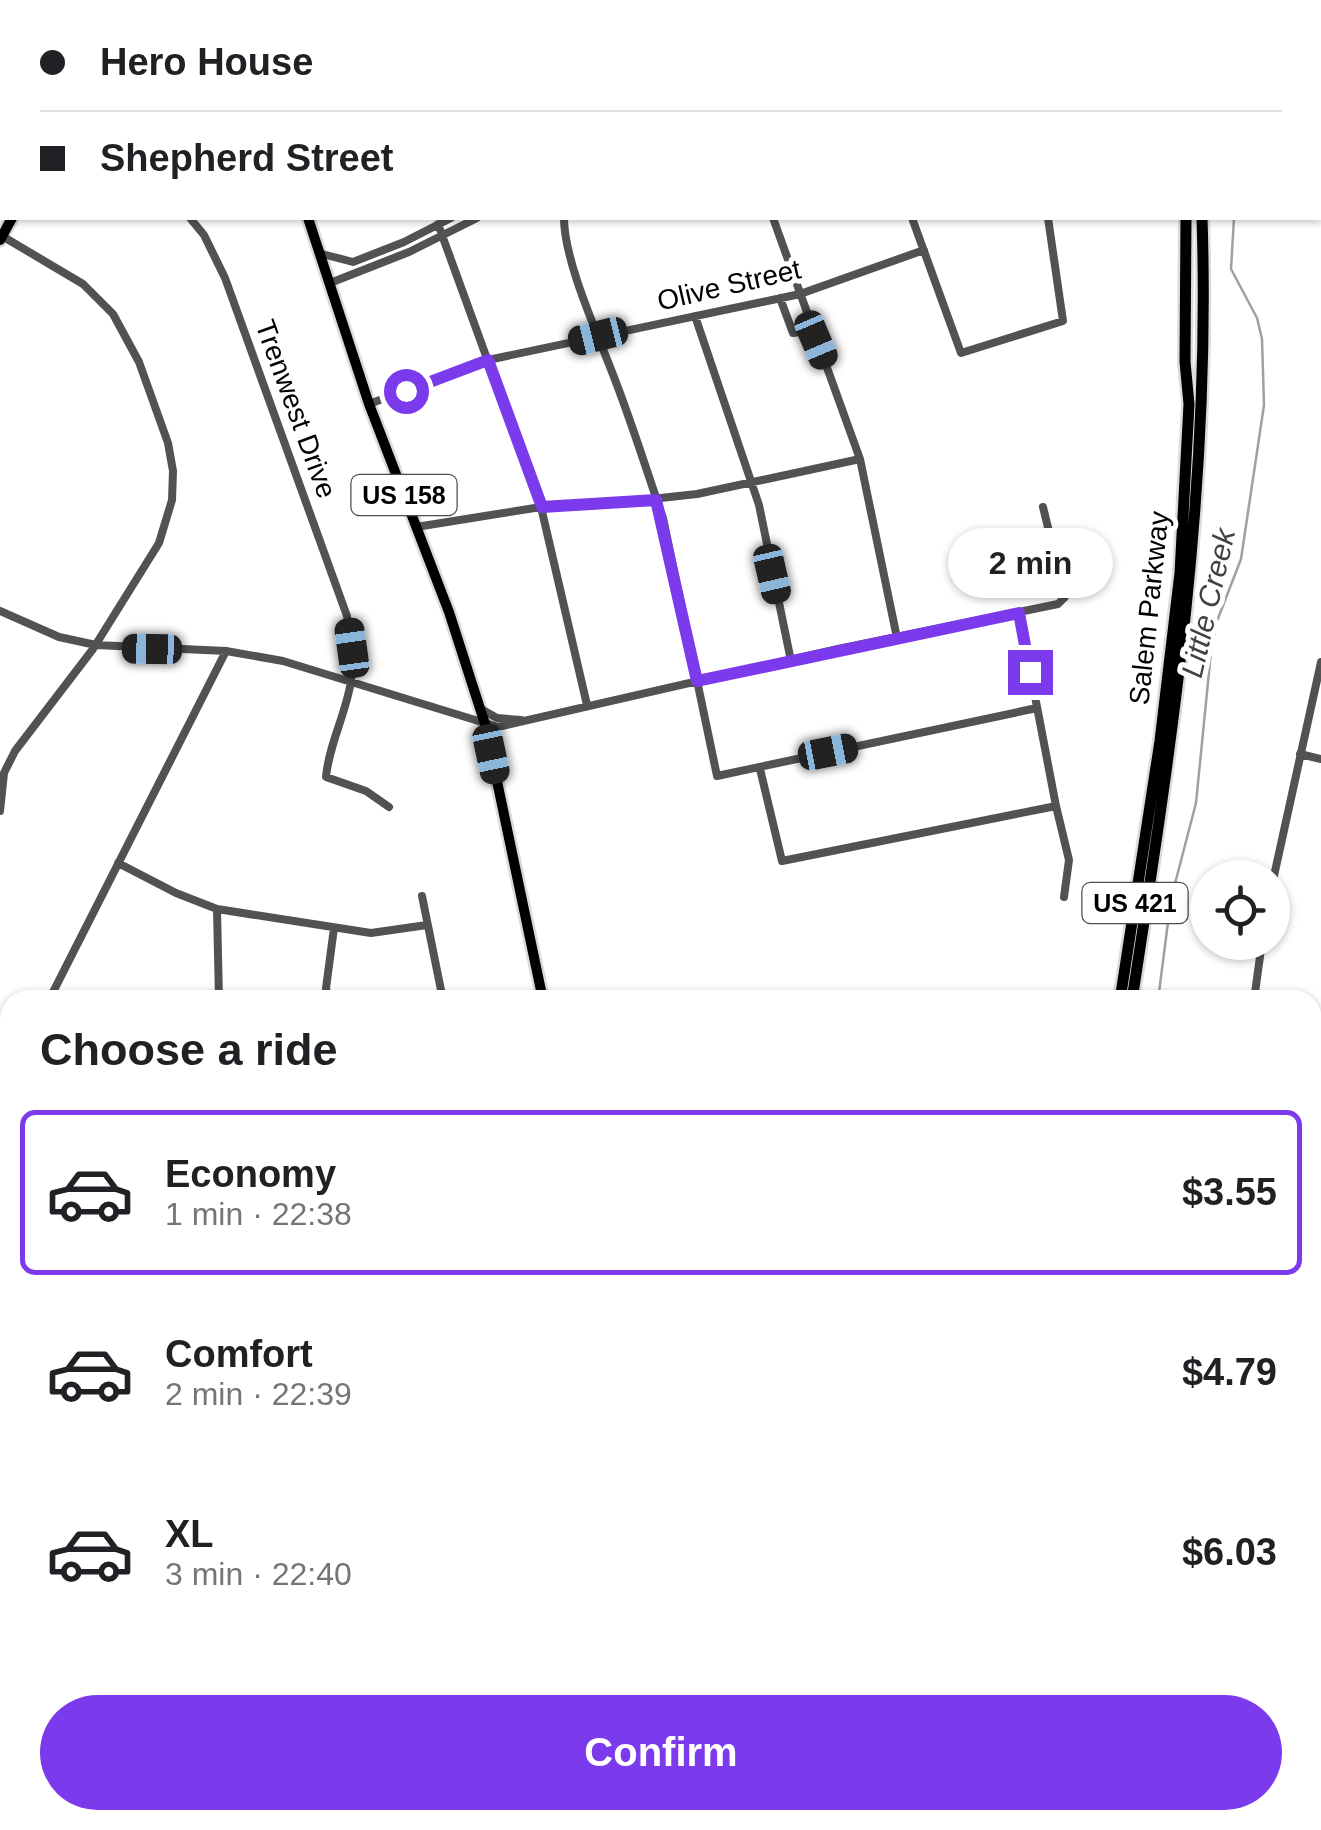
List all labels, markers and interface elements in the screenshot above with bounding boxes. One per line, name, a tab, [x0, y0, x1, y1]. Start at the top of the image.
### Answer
text: Hero House	[100, 41, 313, 83]
text: Shepherd Street	[100, 137, 394, 179]
street label: Olive Street	[654, 253, 804, 317]
car	[790, 307, 842, 373]
car	[565, 314, 631, 358]
street label: Trenwest Drive	[249, 316, 343, 502]
route start	[384, 369, 429, 414]
road number: US 158	[352, 475, 456, 515]
street label: Salem Parkway	[1123, 510, 1175, 706]
water label: Little Creek	[1175, 523, 1242, 681]
callout: 2 min	[948, 527, 1112, 597]
car	[751, 541, 793, 607]
text: 2 min	[989, 545, 1072, 581]
car	[333, 616, 371, 680]
car	[122, 633, 182, 665]
route end	[1008, 650, 1053, 695]
car	[470, 722, 512, 786]
car	[796, 732, 860, 772]
map controls	[1190, 860, 1290, 960]
button: locate	[1190, 860, 1290, 960]
road number: US 421	[1082, 883, 1188, 923]
text: Choose a ride	[40, 1024, 338, 1075]
icon: car	[45, 1148, 135, 1238]
text: Economy	[165, 1153, 336, 1195]
text: $3.55	[1182, 1171, 1277, 1213]
text: 1 min · 22:38	[165, 1196, 352, 1232]
icon: car	[45, 1328, 135, 1418]
text: Comfort	[165, 1333, 313, 1375]
text: $4.79	[1182, 1351, 1277, 1393]
text: 2 min · 22:39	[165, 1376, 352, 1412]
icon: car	[45, 1508, 135, 1598]
text: XL	[165, 1513, 214, 1555]
text: $6.03	[1182, 1531, 1277, 1573]
text: 3 min · 22:40	[165, 1556, 352, 1592]
button: Confirm	[40, 1695, 1282, 1810]

